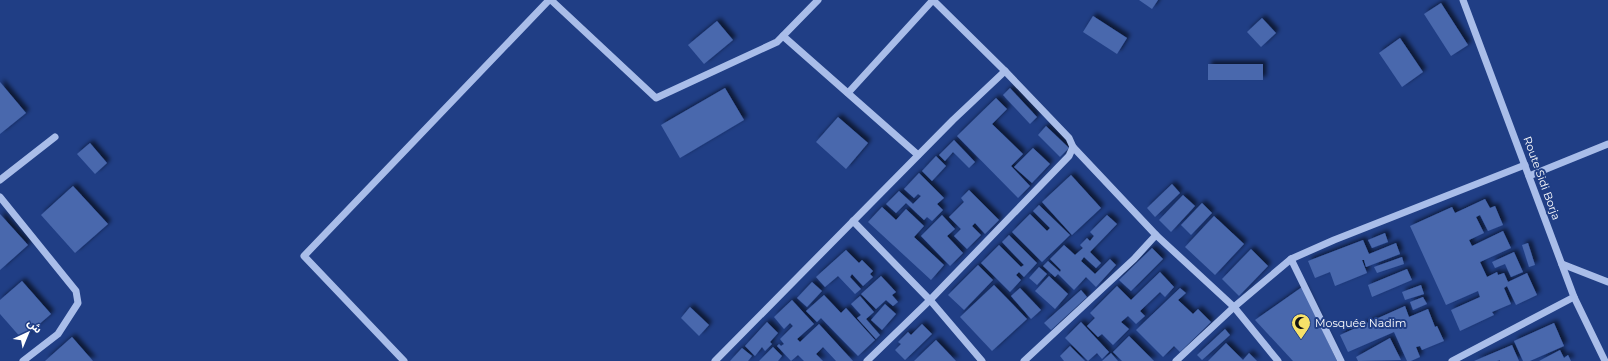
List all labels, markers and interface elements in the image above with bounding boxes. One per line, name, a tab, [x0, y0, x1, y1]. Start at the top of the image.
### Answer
street label: Route Sidi Borja	[1520, 134, 1564, 222]
mosque icon: Mosquée Nadim	[1290, 312, 1312, 340]
north arrow	[8, 313, 48, 353]
text: ش	[25, 316, 45, 336]
place label: Mosquée Nadim	[1315, 316, 1406, 330]

